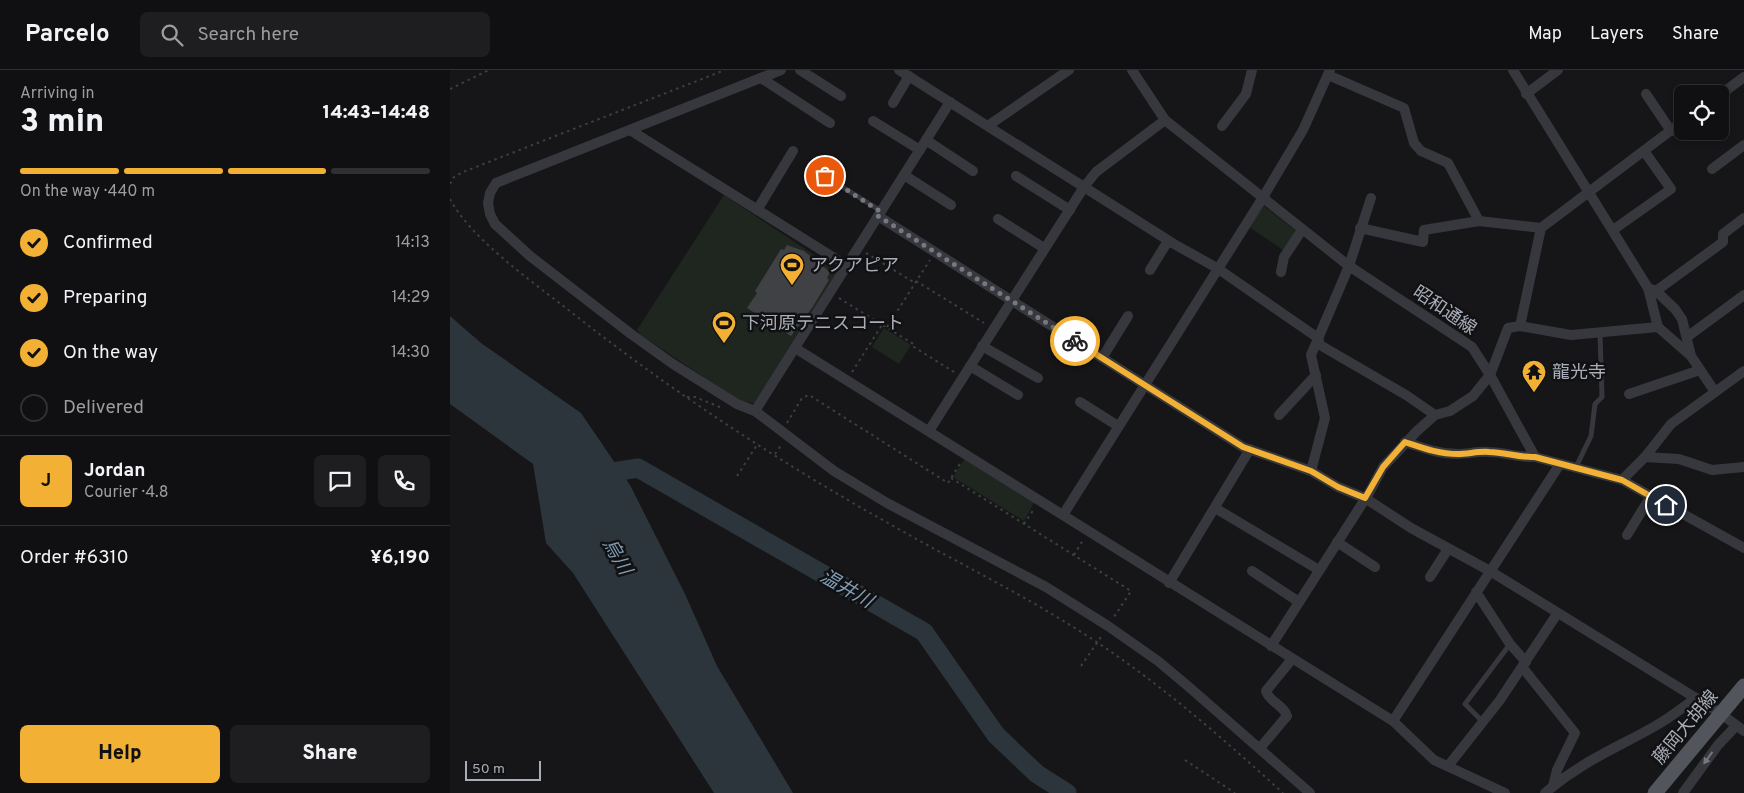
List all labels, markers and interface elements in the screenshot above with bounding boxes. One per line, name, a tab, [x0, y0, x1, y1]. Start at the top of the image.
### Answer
search box	[140, 12, 490, 57]
text: Parcelo	[25, 20, 110, 50]
icon: search	[158, 21, 186, 49]
text: Search here	[198, 23, 299, 47]
text: Map	[1528, 23, 1562, 46]
text: Layers	[1590, 23, 1644, 46]
text: Share	[1672, 23, 1719, 46]
text: Arriving in	[20, 84, 95, 104]
map controls	[1674, 85, 1729, 140]
button: locate	[1674, 85, 1729, 140]
text: 14:43–14:48	[322, 101, 430, 125]
text: 3 min	[20, 103, 104, 143]
pin	[804, 155, 846, 197]
icon: bag	[811, 162, 839, 190]
text: On the way · 440 m	[20, 182, 155, 202]
icon: check	[20, 229, 48, 257]
text: Confirmed	[63, 231, 153, 255]
text: 14:13	[395, 233, 430, 253]
sports icon: アクアピア	[779, 252, 805, 286]
place label: アクアピア	[810, 255, 899, 278]
street label: 昭和通線	[1408, 282, 1480, 341]
icon: check	[20, 284, 48, 312]
text: Preparing	[63, 286, 147, 310]
text: 14:29	[391, 288, 430, 308]
sports icon: 下河原テニスコート	[711, 310, 737, 344]
place label: 下河原テニスコート	[742, 313, 904, 336]
courier	[1050, 316, 1100, 366]
icon: bike	[1061, 327, 1089, 355]
icon: check	[20, 339, 48, 367]
text: On the way	[63, 341, 158, 365]
text: 14:30	[391, 343, 430, 363]
temple icon: 龍光寺	[1521, 359, 1547, 393]
place label: 龍光寺	[1552, 362, 1606, 385]
text: Delivered	[63, 396, 144, 420]
button: chat	[314, 455, 366, 507]
button: phone	[378, 455, 430, 507]
text: Jordan	[84, 459, 146, 483]
text: J	[41, 469, 51, 493]
text: Courier · 4.8	[84, 483, 168, 503]
pin	[1645, 484, 1687, 526]
icon: home	[1652, 491, 1680, 519]
water label: 烏川	[596, 535, 637, 581]
text: Order #6310	[20, 546, 129, 570]
text: ¥6,190	[370, 546, 430, 570]
water label: 温井川	[815, 565, 878, 615]
street label: 藤岡大胡線	[1648, 686, 1724, 770]
button: Help	[20, 725, 220, 783]
button: Share	[230, 725, 430, 783]
one-way arrow	[1703, 751, 1713, 765]
scale bar	[465, 758, 541, 781]
text: 50 m	[472, 761, 505, 778]

